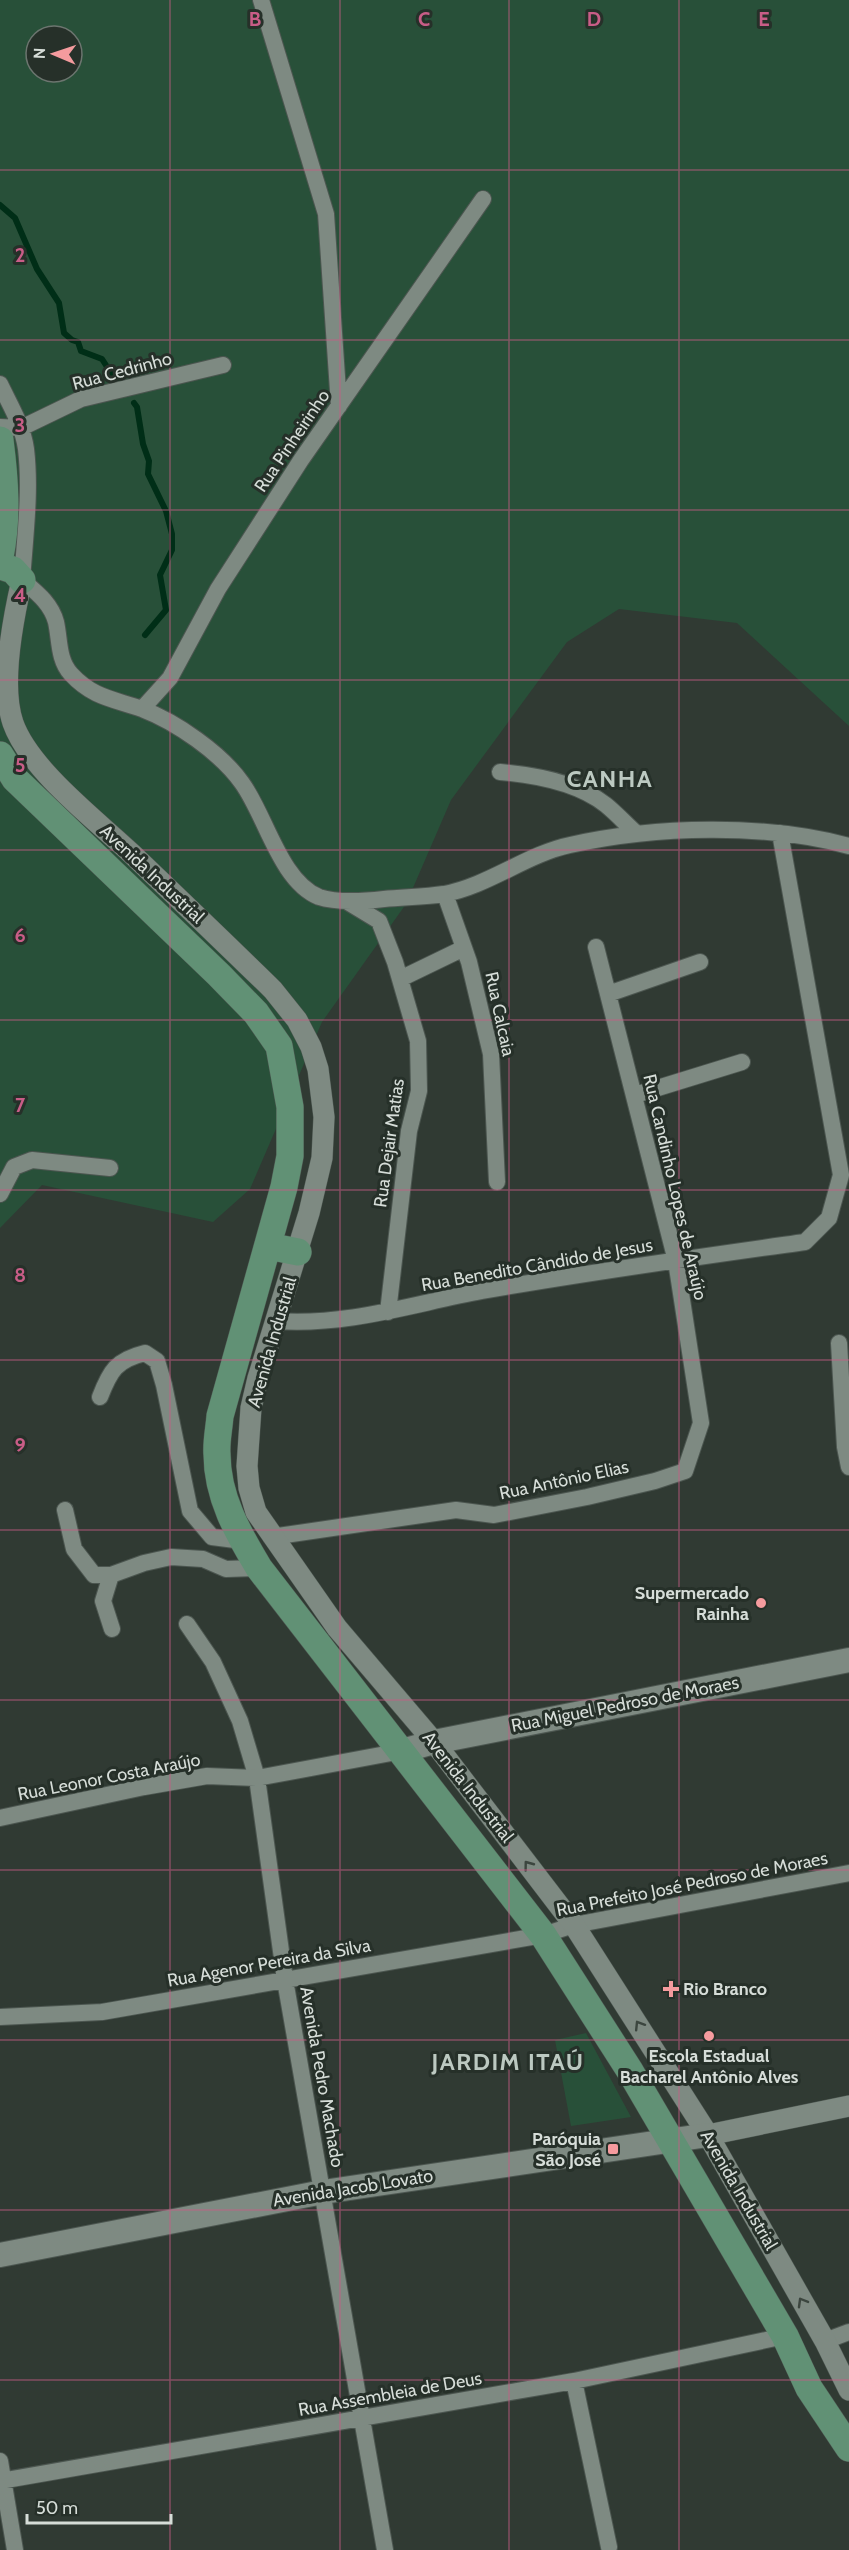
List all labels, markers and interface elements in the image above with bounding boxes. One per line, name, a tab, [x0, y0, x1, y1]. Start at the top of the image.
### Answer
text: B	[249, 7, 261, 31]
text: C	[418, 7, 430, 31]
text: D	[587, 7, 601, 31]
text: E	[758, 7, 770, 31]
north arrow	[24, 24, 84, 84]
text: N	[30, 48, 49, 59]
text: 2	[15, 243, 25, 267]
street label: Rua Cedrinho	[70, 347, 174, 395]
street label: Rua Pinheirinho	[250, 386, 334, 496]
text: 3	[15, 413, 25, 437]
text: 4	[14, 583, 26, 607]
text: 5	[15, 753, 25, 777]
district label: CANHA	[567, 764, 653, 793]
street label: Avenida Industrial	[95, 820, 209, 929]
text: 6	[14, 923, 26, 947]
street label: Rua Calcaia	[480, 970, 520, 1059]
street label: Rua Candinho Lopes de Araújo	[638, 1072, 712, 1302]
street label: Rua Dejair Matias	[369, 1077, 409, 1209]
text: 7	[15, 1093, 26, 1117]
street label: Rua Benedito Cândido de Jesus	[420, 1234, 654, 1296]
text: 8	[14, 1263, 26, 1287]
street label: Avenida Industrial	[243, 1273, 301, 1410]
text: 9	[14, 1433, 26, 1457]
street label: Rua Antônio Elias	[497, 1456, 631, 1504]
place label: Supermercado Rainha	[635, 1582, 749, 1625]
marker: Supermercado Rainha	[754, 1596, 768, 1610]
street label: Rua Miguel Pedroso de Moraes	[509, 1671, 741, 1737]
street label: Avenida Industrial	[418, 1727, 519, 1847]
street label: Rua Leonor Costa Araújo	[16, 1748, 202, 1806]
street label: Rua Prefeito José Pedroso de Moraes	[555, 1847, 829, 1921]
one-way arrow	[524, 1861, 535, 1872]
street label: Rua Agenor Pereira da Silva	[166, 1934, 373, 1992]
place label: Rio Branco	[683, 1978, 767, 2000]
marker: Rio Branco	[664, 1982, 678, 1996]
street label: Avenida Pedro Machado	[295, 1985, 349, 2169]
one-way arrow	[634, 2021, 646, 2031]
marker: Escola Estadual Bacharel Antônio Alves	[702, 2029, 716, 2043]
place label: Escola Estadual Bacharel Antônio Alves	[620, 2045, 799, 2088]
district label: JARDIM ITAÚ	[430, 2047, 585, 2076]
street label: Avenida Industrial	[696, 2126, 783, 2254]
place label: Paróquia São José	[532, 2128, 601, 2171]
marker: Paróquia São José	[606, 2142, 620, 2156]
street label: Avenida Jacob Lovato	[271, 2164, 435, 2212]
one-way arrow	[798, 2297, 809, 2308]
street label: Rua Assembleia de Deus	[297, 2367, 483, 2421]
scale bar	[27, 2487, 171, 2525]
text: 50 m	[36, 2497, 78, 2519]

